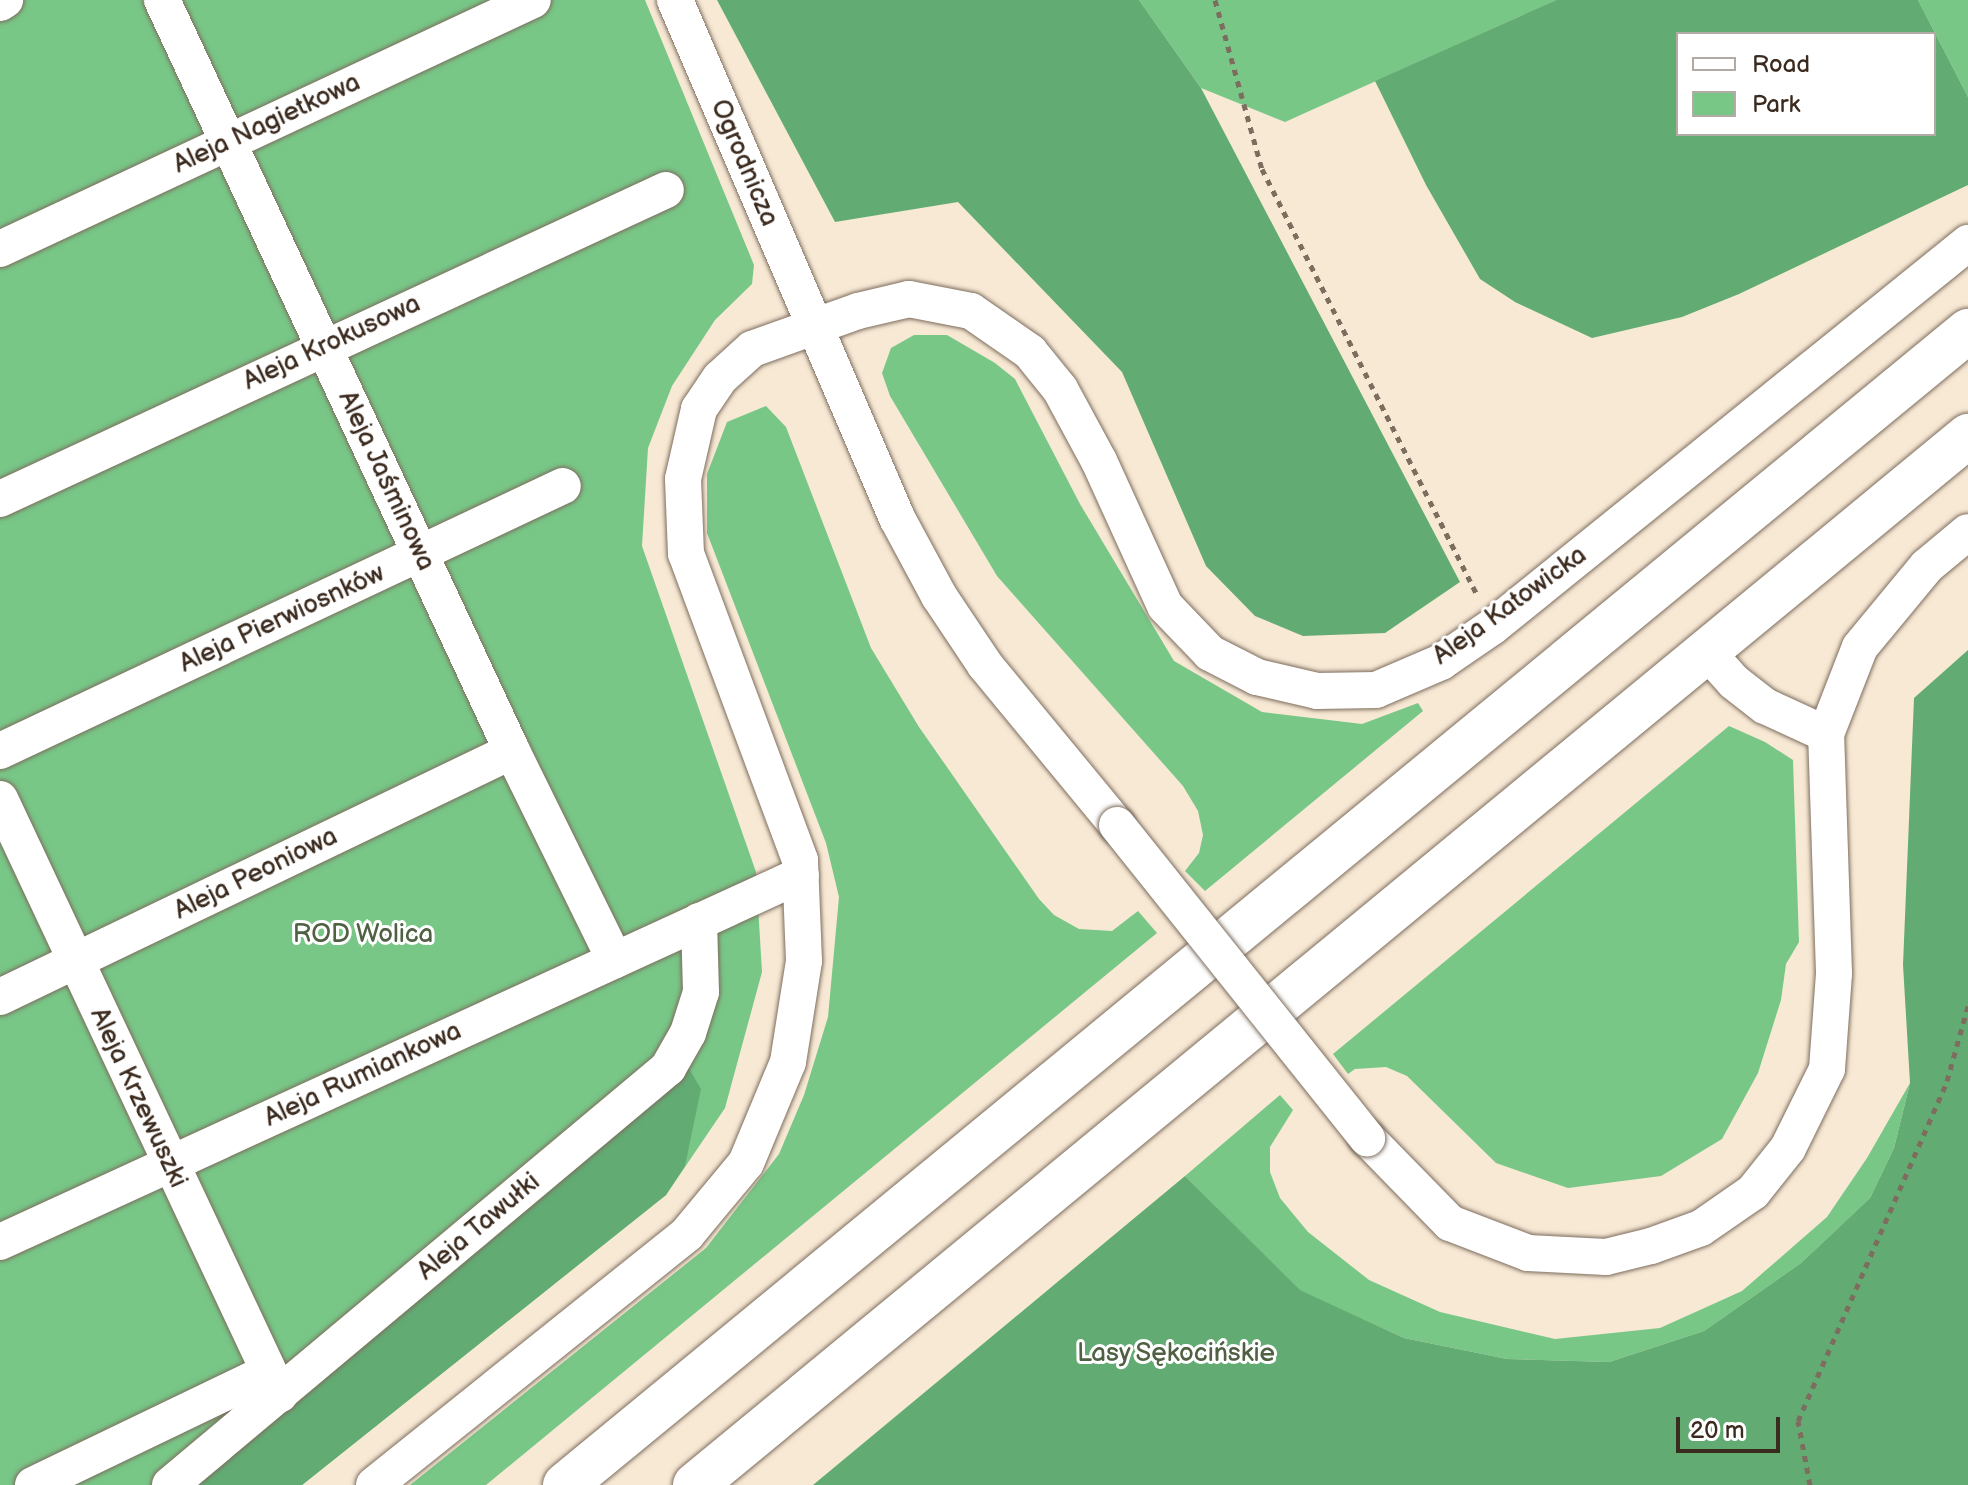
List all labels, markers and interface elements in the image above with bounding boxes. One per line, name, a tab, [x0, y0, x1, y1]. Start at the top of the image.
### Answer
legend	[1676, 32, 1936, 136]
text: Road	[1752, 50, 1810, 79]
street label: Aleja Nagietkowa	[169, 67, 365, 181]
text: Park	[1752, 90, 1800, 119]
street label: Ogrodnicza	[703, 95, 785, 231]
street label: Aleja Krokusowa	[239, 288, 425, 398]
street label: Aleja Jaśminowa	[330, 386, 442, 576]
street label: Aleja Katowicka	[1427, 540, 1593, 672]
street label: Aleja Pierwiosnków	[175, 558, 389, 680]
street label: Aleja Peoniowa	[169, 821, 343, 927]
park label: ROD Wolica	[292, 919, 434, 951]
street label: Aleja Krzewuszki	[83, 1003, 193, 1193]
street label: Aleja Rumiankowa	[260, 1016, 466, 1134]
street label: Aleja Tawułki	[411, 1166, 547, 1288]
park label: Lasy Sękocińskie	[1076, 1338, 1276, 1370]
scale bar	[1680, 1401, 1784, 1451]
text: 20 m	[1690, 1416, 1745, 1445]

